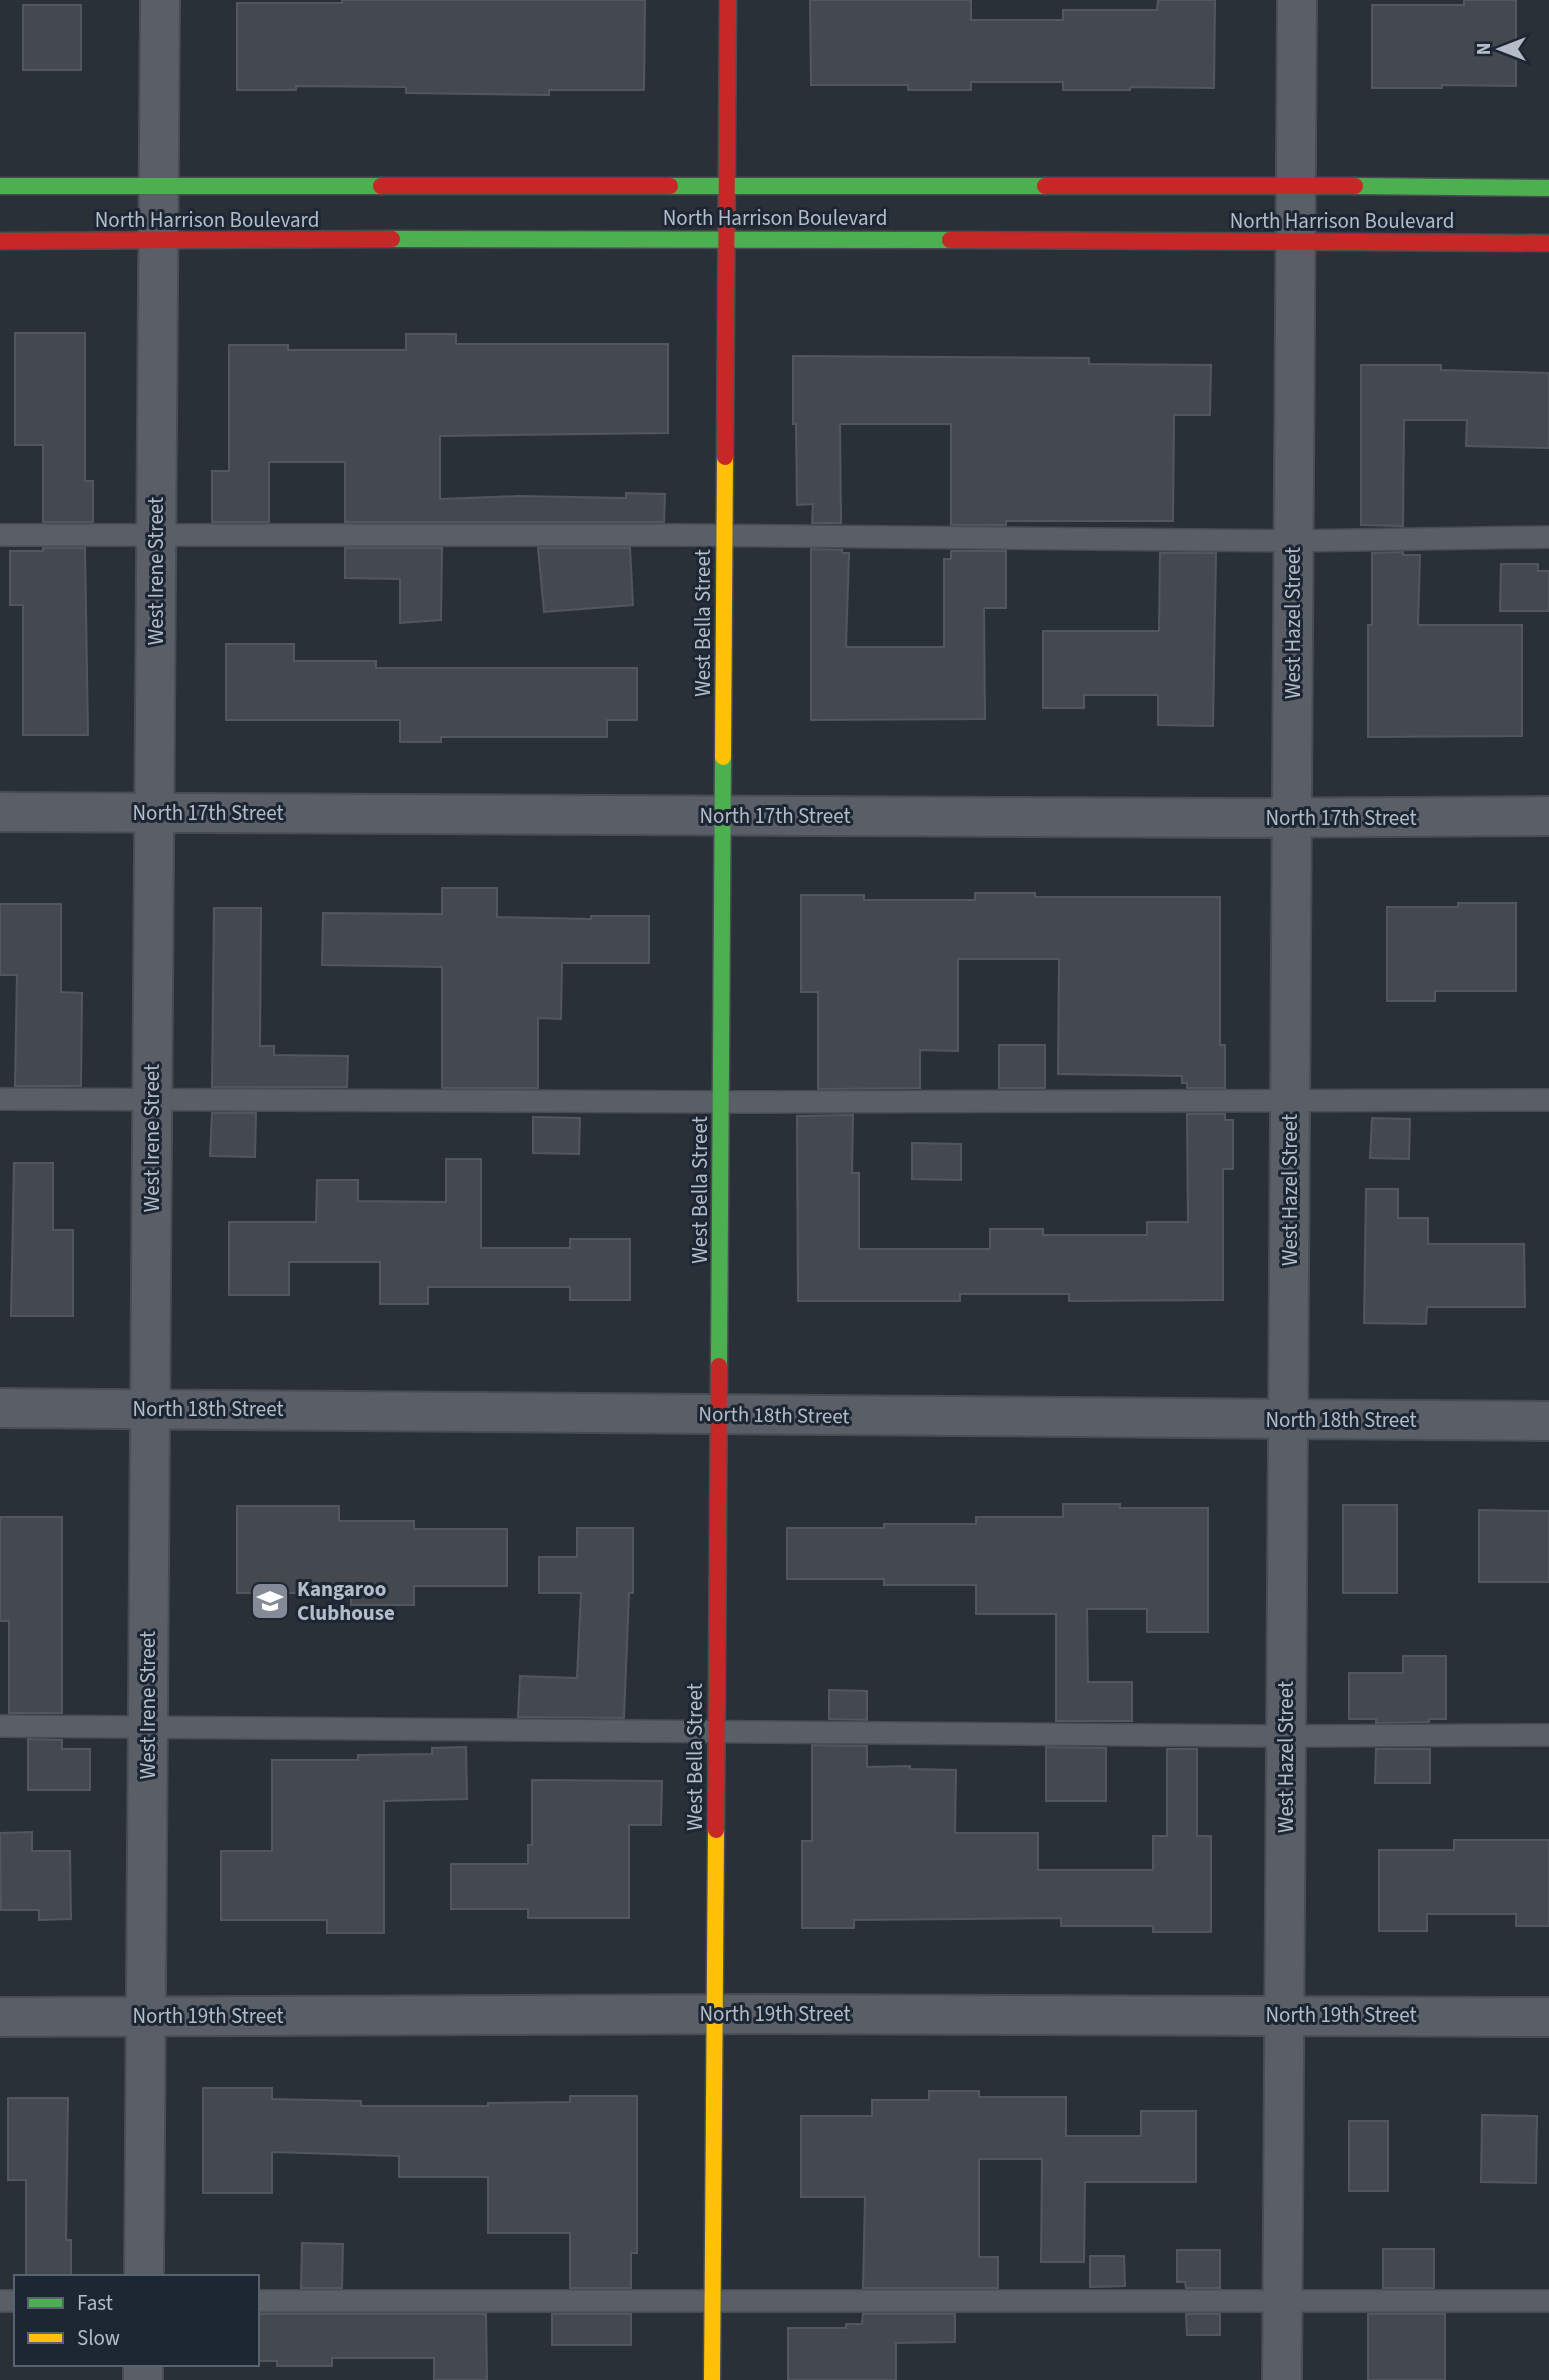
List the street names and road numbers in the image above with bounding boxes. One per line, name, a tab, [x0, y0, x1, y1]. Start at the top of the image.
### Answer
street label: North Harrison Boulevard	[663, 203, 887, 233]
street label: North Harrison Boulevard	[95, 205, 319, 235]
street label: North Harrison Boulevard	[1230, 206, 1454, 236]
street label: West Irene Street	[141, 497, 171, 645]
street label: West Hazel Street	[1278, 547, 1308, 699]
street label: West Bella Street	[688, 549, 718, 697]
street label: North 17th Street	[132, 798, 284, 828]
street label: North 17th Street	[699, 801, 851, 831]
street label: North 17th Street	[1265, 803, 1417, 833]
street label: West Irene Street	[137, 1064, 167, 1212]
street label: West Hazel Street	[1275, 1114, 1305, 1266]
street label: West Bella Street	[685, 1116, 715, 1264]
street label: North 18th Street	[132, 1394, 284, 1424]
street label: North 18th Street	[698, 1399, 850, 1431]
street label: North 18th Street	[1265, 1405, 1417, 1435]
street label: West Irene Street	[133, 1631, 163, 1779]
street label: West Hazel Street	[1271, 1681, 1301, 1833]
street label: West Bella Street	[680, 1683, 710, 1831]
street label: North 19th Street	[699, 1999, 851, 2029]
street label: North 19th Street	[1265, 2000, 1417, 2030]
street label: North 19th Street	[132, 2001, 284, 2031]

